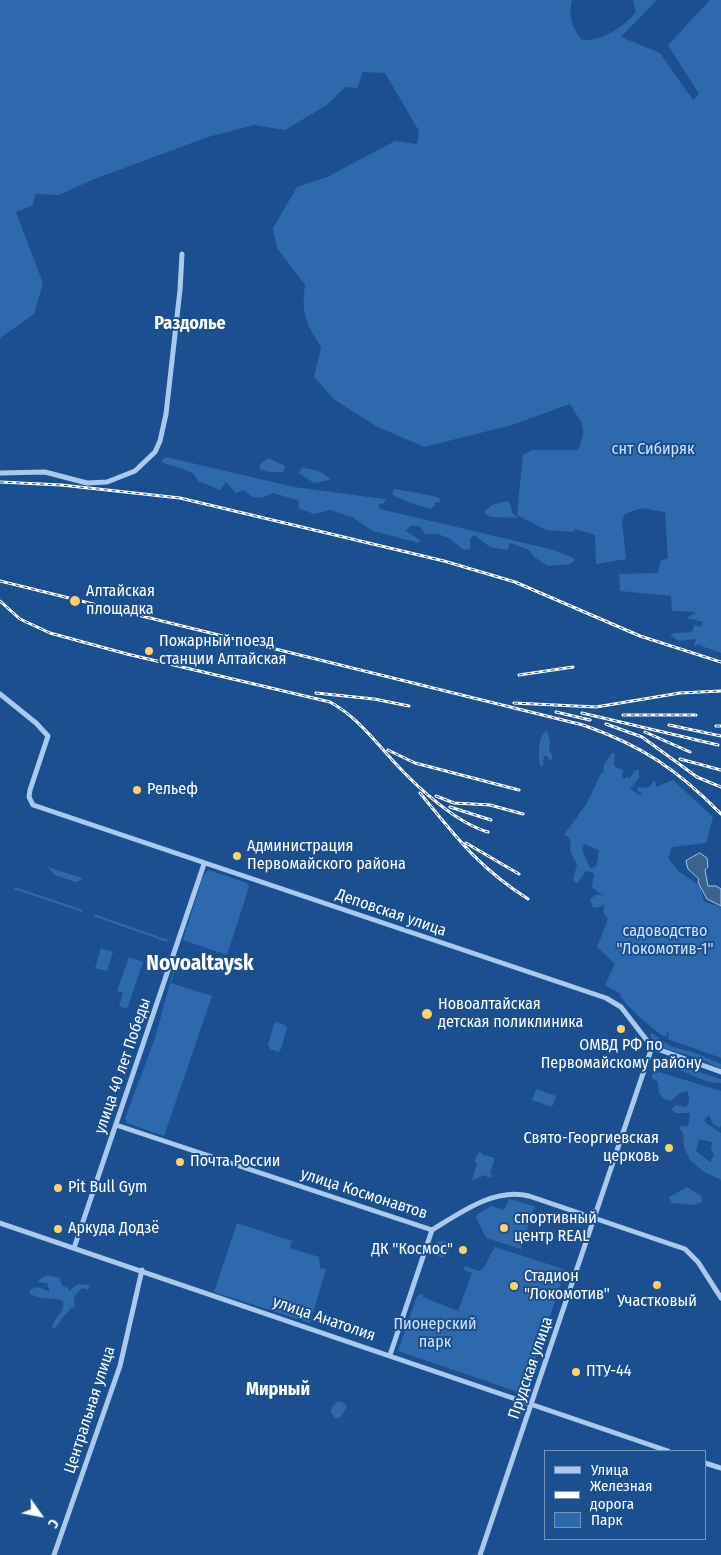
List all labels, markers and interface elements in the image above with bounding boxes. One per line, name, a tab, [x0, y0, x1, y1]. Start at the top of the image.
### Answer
district label: Раздолье	[154, 313, 226, 335]
park label: снт Сибиряк	[612, 440, 694, 460]
place label: Алтайская площадка	[86, 582, 155, 620]
marker: Алтайская площадка	[68, 594, 82, 608]
place label: Пожарный поезд станции Алтайская	[159, 632, 286, 670]
marker: Пожарный поезд станции Алтайская	[143, 645, 155, 657]
place label: Рельеф	[147, 780, 198, 800]
marker: Рельеф	[131, 784, 143, 796]
place label: Администрация Первомайского района	[247, 837, 406, 875]
marker: Администрация Первомайского района	[231, 850, 243, 862]
street label: Деповская улица	[333, 885, 449, 941]
park label: садоводство "Локомотив-1"	[617, 922, 713, 960]
district label: Novoaltaysk	[146, 951, 254, 977]
place label: Новоалтайская детская поликлиника	[438, 995, 583, 1033]
street label: улица 40 лет Победы	[91, 996, 155, 1136]
marker: Новоалтайская детская поликлиника	[420, 1007, 434, 1021]
marker: ОМВД РФ по Первомайскому району	[615, 1023, 627, 1035]
place label: ОМВД РФ по Первомайскому району	[541, 1036, 701, 1074]
place label: Свято-Георгиевская церковь	[524, 1129, 659, 1167]
marker: Свято-Георгиевская церковь	[663, 1142, 675, 1154]
place label: Почта России	[190, 1152, 280, 1172]
marker: Почта России	[174, 1156, 186, 1168]
street label: улица Космонавтов	[298, 1164, 430, 1224]
place label: Pit Bull Gym	[68, 1178, 147, 1198]
marker: Pit Bull Gym	[52, 1182, 64, 1194]
place label: спортивный центр REAL	[514, 1209, 597, 1247]
place label: Аркуда Додзё	[68, 1219, 159, 1239]
marker: спортивный центр REAL	[498, 1222, 510, 1234]
marker: Аркуда Додзё	[52, 1223, 64, 1235]
place label: ДК "Космос"	[371, 1240, 453, 1260]
marker: ДК "Космос"	[457, 1244, 469, 1256]
place label: Стадион "Локомотив"	[524, 1267, 610, 1305]
marker: Участковый	[651, 1279, 663, 1291]
marker: Стадион "Локомотив"	[508, 1280, 520, 1292]
street label: улица Анатолия	[270, 1292, 378, 1346]
place label: Участковый	[617, 1292, 697, 1312]
street label: Прудская улица	[505, 1314, 557, 1422]
park label: Пионерский парк	[393, 1315, 477, 1353]
street label: Центральная улица	[60, 1344, 120, 1476]
place label: ПТУ-44	[586, 1362, 631, 1382]
marker: ПТУ-44	[570, 1366, 582, 1378]
district label: Мирный	[246, 1379, 310, 1401]
legend	[544, 1450, 706, 1540]
text: Улица	[591, 1461, 629, 1479]
text: Железная дорога	[590, 1477, 652, 1513]
north arrow	[15, 1490, 65, 1540]
text: Парк	[591, 1511, 622, 1529]
text: С	[44, 1516, 62, 1531]

